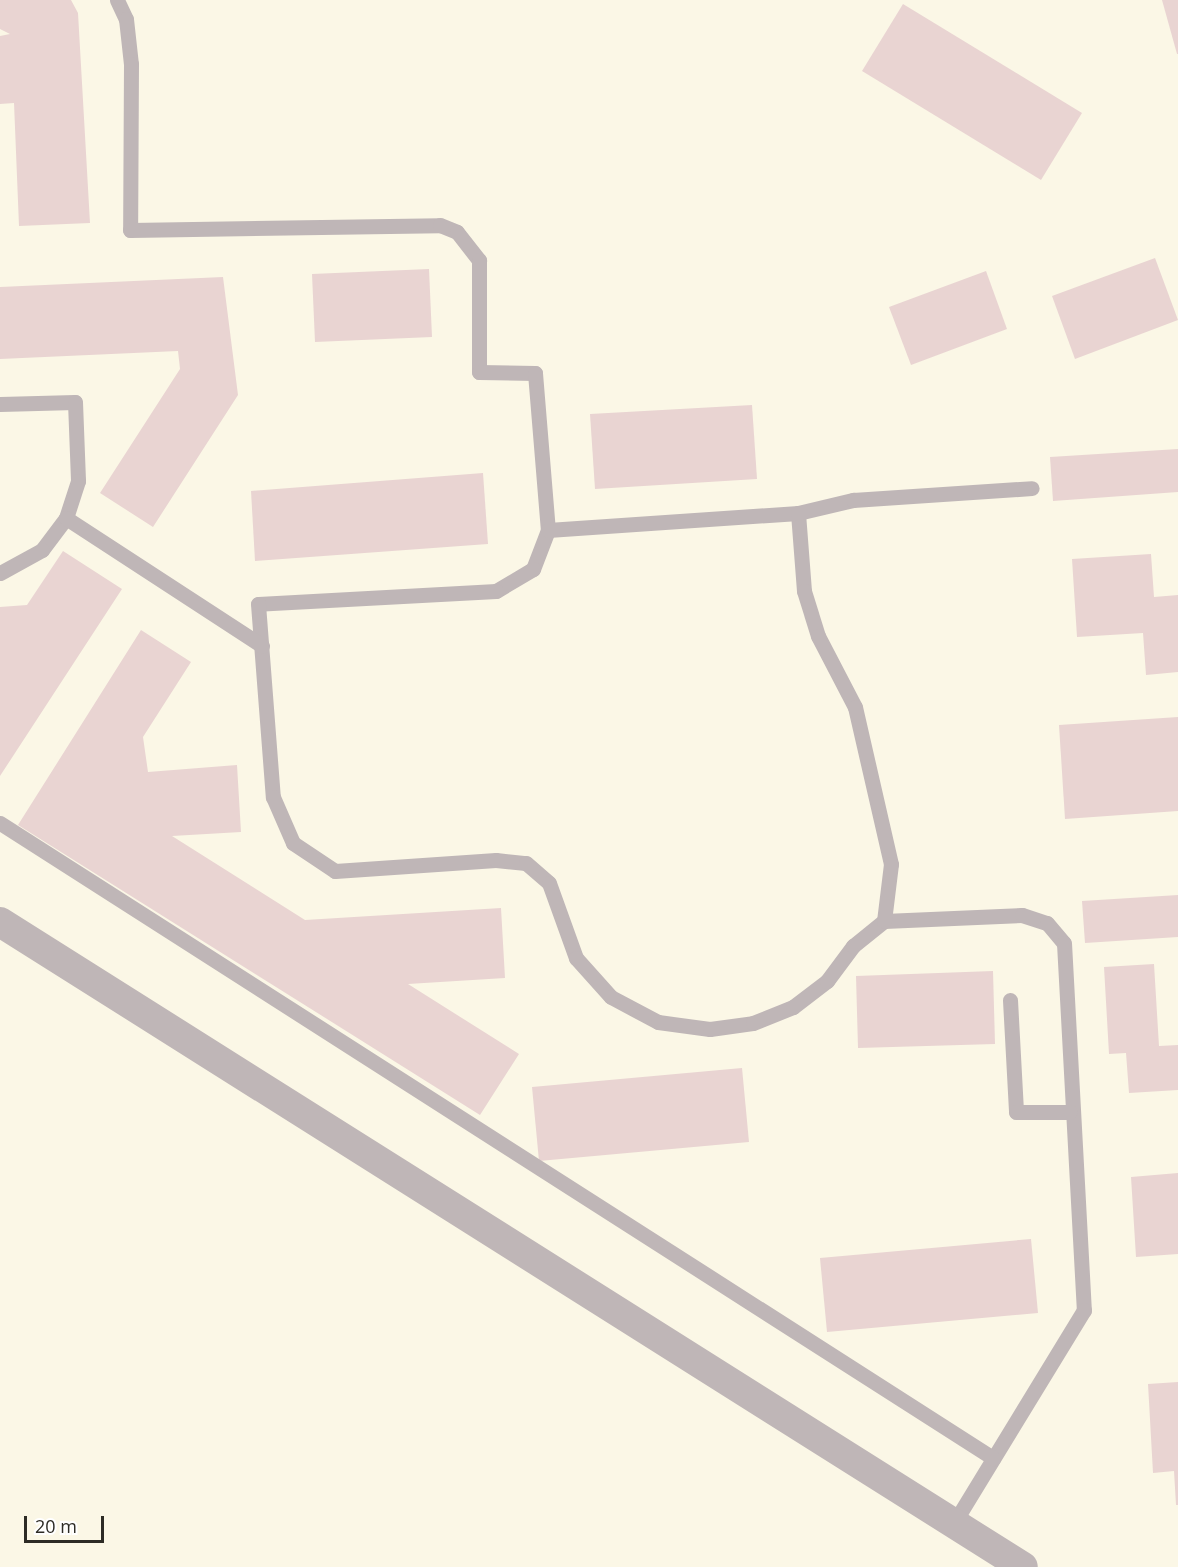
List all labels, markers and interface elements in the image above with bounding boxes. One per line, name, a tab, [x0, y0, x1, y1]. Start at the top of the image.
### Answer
scale bar	[27, 1504, 106, 1542]
text: 20 m	[35, 1514, 77, 1538]

